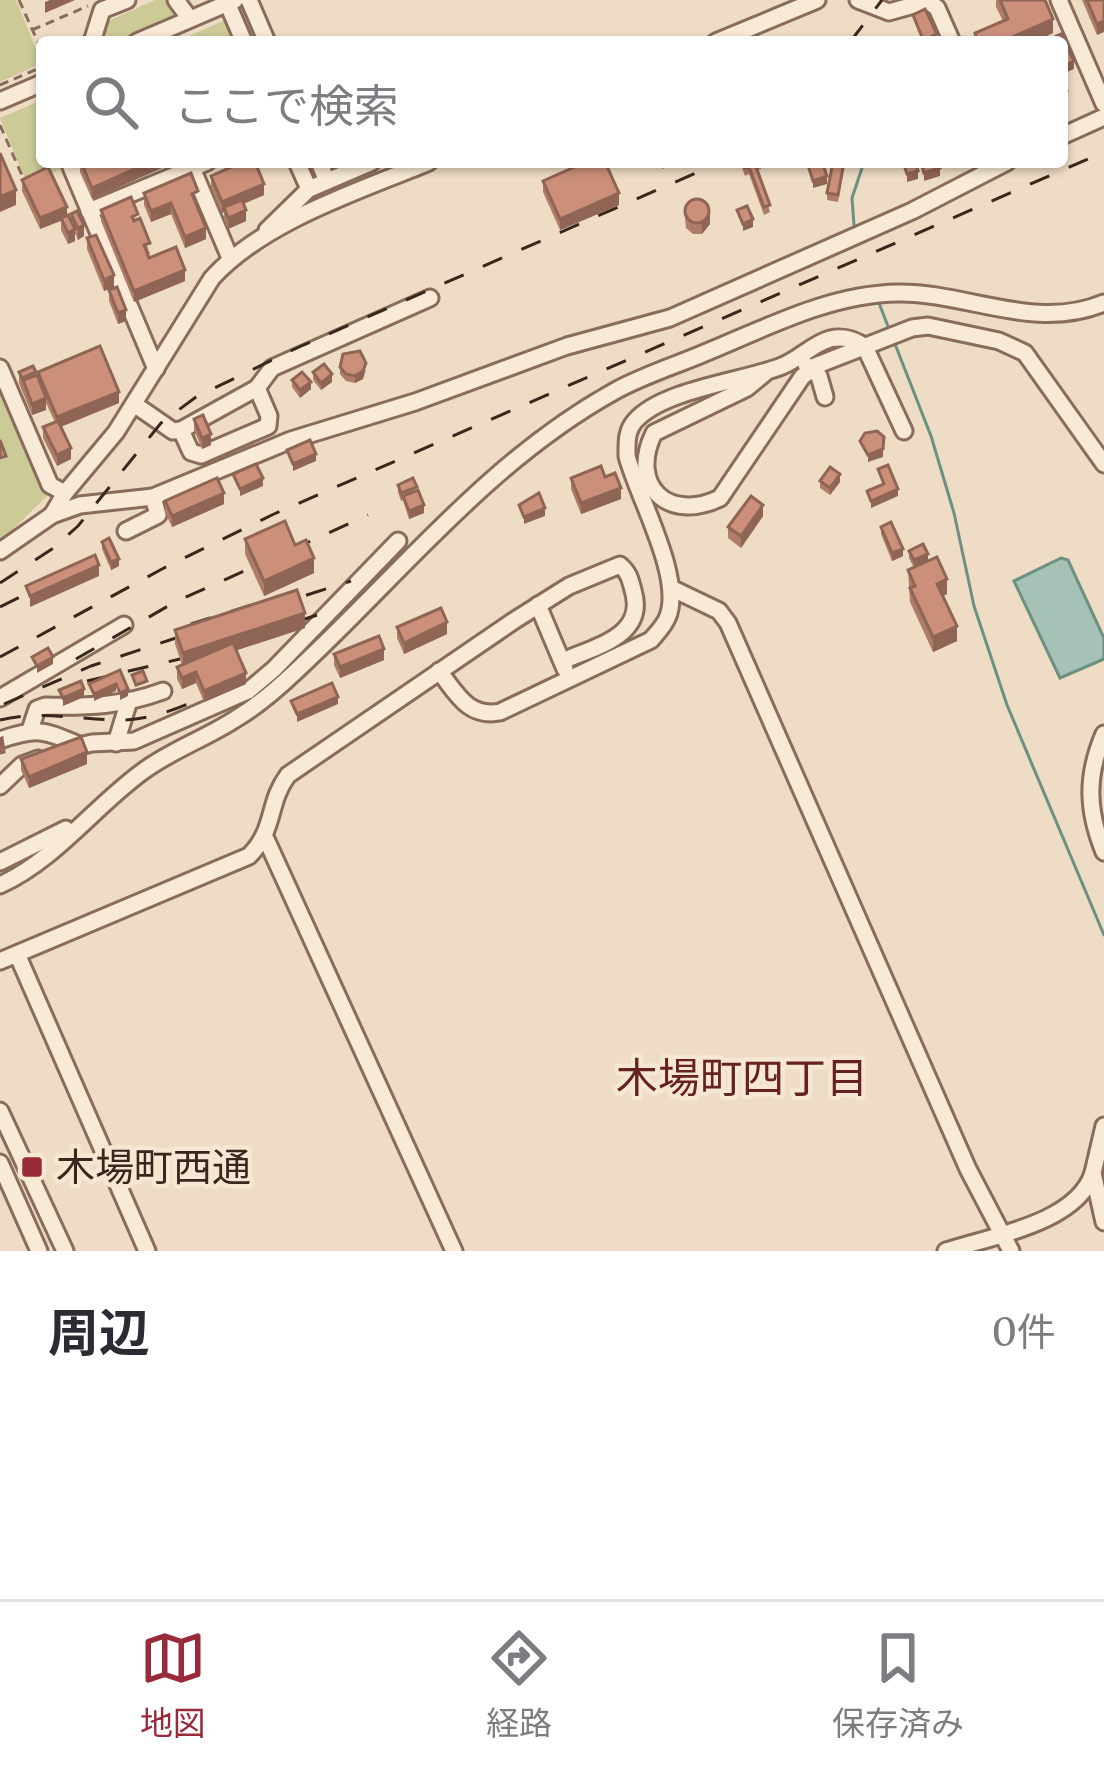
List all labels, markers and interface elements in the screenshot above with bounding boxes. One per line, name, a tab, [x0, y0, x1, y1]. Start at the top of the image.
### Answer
search box	[36, 36, 1068, 168]
icon: search	[78, 69, 144, 135]
text: ここで検索	[174, 78, 399, 134]
district label: 木場町四丁目	[616, 1052, 868, 1104]
place label: 木場町西通	[56, 1143, 251, 1192]
marker: 木場町西通	[19, 1154, 45, 1180]
text: 周辺	[48, 1301, 150, 1365]
text: 0件	[992, 1308, 1056, 1357]
tab: 地図	[140, 1625, 206, 1745]
tab: 経路	[486, 1625, 552, 1745]
tab: 保存済み	[832, 1625, 964, 1745]

